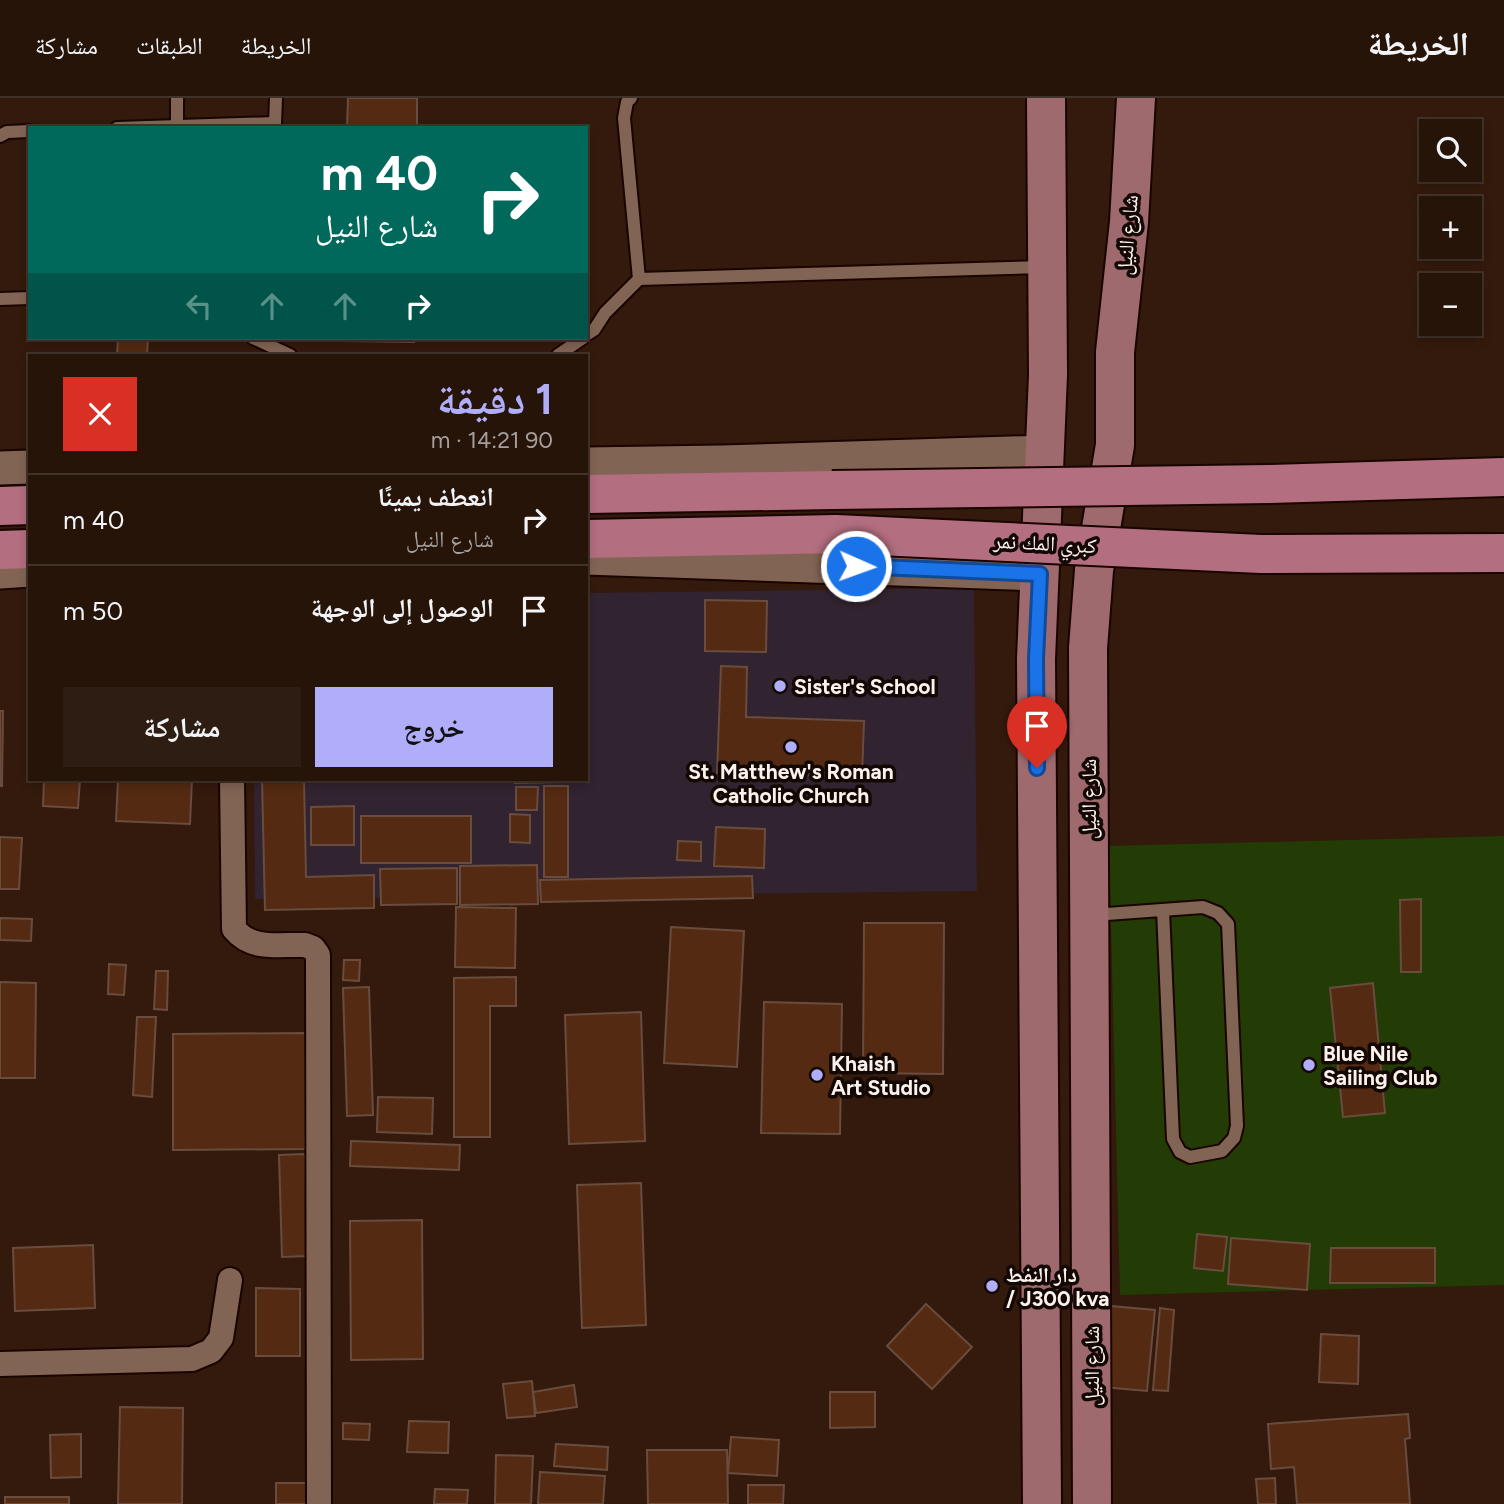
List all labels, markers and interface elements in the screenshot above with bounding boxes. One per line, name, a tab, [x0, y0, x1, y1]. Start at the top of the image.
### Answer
text: الخريطة	[1368, 24, 1469, 63]
text: مشاركة	[35, 31, 98, 60]
text: الطبقات	[136, 31, 203, 60]
text: الخريطة	[241, 31, 311, 60]
map controls	[1419, 119, 1482, 336]
button: search	[1419, 119, 1482, 182]
text: 40 m	[321, 143, 438, 202]
icon: right	[462, 154, 553, 245]
street label: شارع النيل	[1111, 194, 1144, 276]
button: +	[1419, 196, 1482, 259]
text: شارع النيل	[315, 207, 438, 245]
button: −	[1419, 273, 1482, 336]
icon: left	[180, 287, 218, 325]
icon: ahead	[253, 287, 291, 325]
icon: ahead	[326, 287, 364, 325]
icon: right	[399, 287, 437, 325]
text: 1 دقيقة	[437, 374, 553, 425]
button: close	[63, 377, 137, 451]
text: 90 m · 14:21	[431, 426, 553, 454]
text: انعطف يمينًا	[378, 481, 494, 513]
icon: right	[515, 501, 553, 539]
text: 40 m	[63, 504, 124, 536]
text: شارع النيل	[406, 525, 494, 553]
street label: كبري المك نمر	[992, 528, 1097, 563]
position arrow	[819, 529, 893, 603]
text: الوصول إلى الوجهة	[311, 592, 494, 624]
icon: arrive	[515, 592, 553, 630]
text: 50 m	[63, 595, 123, 627]
place label: Sister's School	[794, 674, 936, 699]
marker: Sister's School	[772, 678, 788, 694]
button: مشاركة	[63, 687, 301, 767]
button: خروج	[315, 687, 553, 767]
pin	[1007, 696, 1067, 768]
icon: arrive	[1018, 707, 1056, 745]
marker: St. Matthew's Roman Catholic Church	[783, 739, 799, 755]
place label: St. Matthew's Roman Catholic Church	[688, 759, 894, 808]
street label: شارع النيل	[1076, 759, 1102, 839]
place label: Blue Nile Sailing Club	[1323, 1041, 1438, 1090]
place label: Khaish Art Studio	[831, 1051, 931, 1100]
marker: Blue Nile Sailing Club	[1301, 1057, 1317, 1073]
marker: Khaish Art Studio	[809, 1067, 825, 1083]
place label: دار النفط / J300 kva	[1006, 1262, 1109, 1311]
marker: دار النفط / J300 kva	[984, 1278, 1000, 1294]
street label: شارع النيل	[1079, 1326, 1105, 1406]

